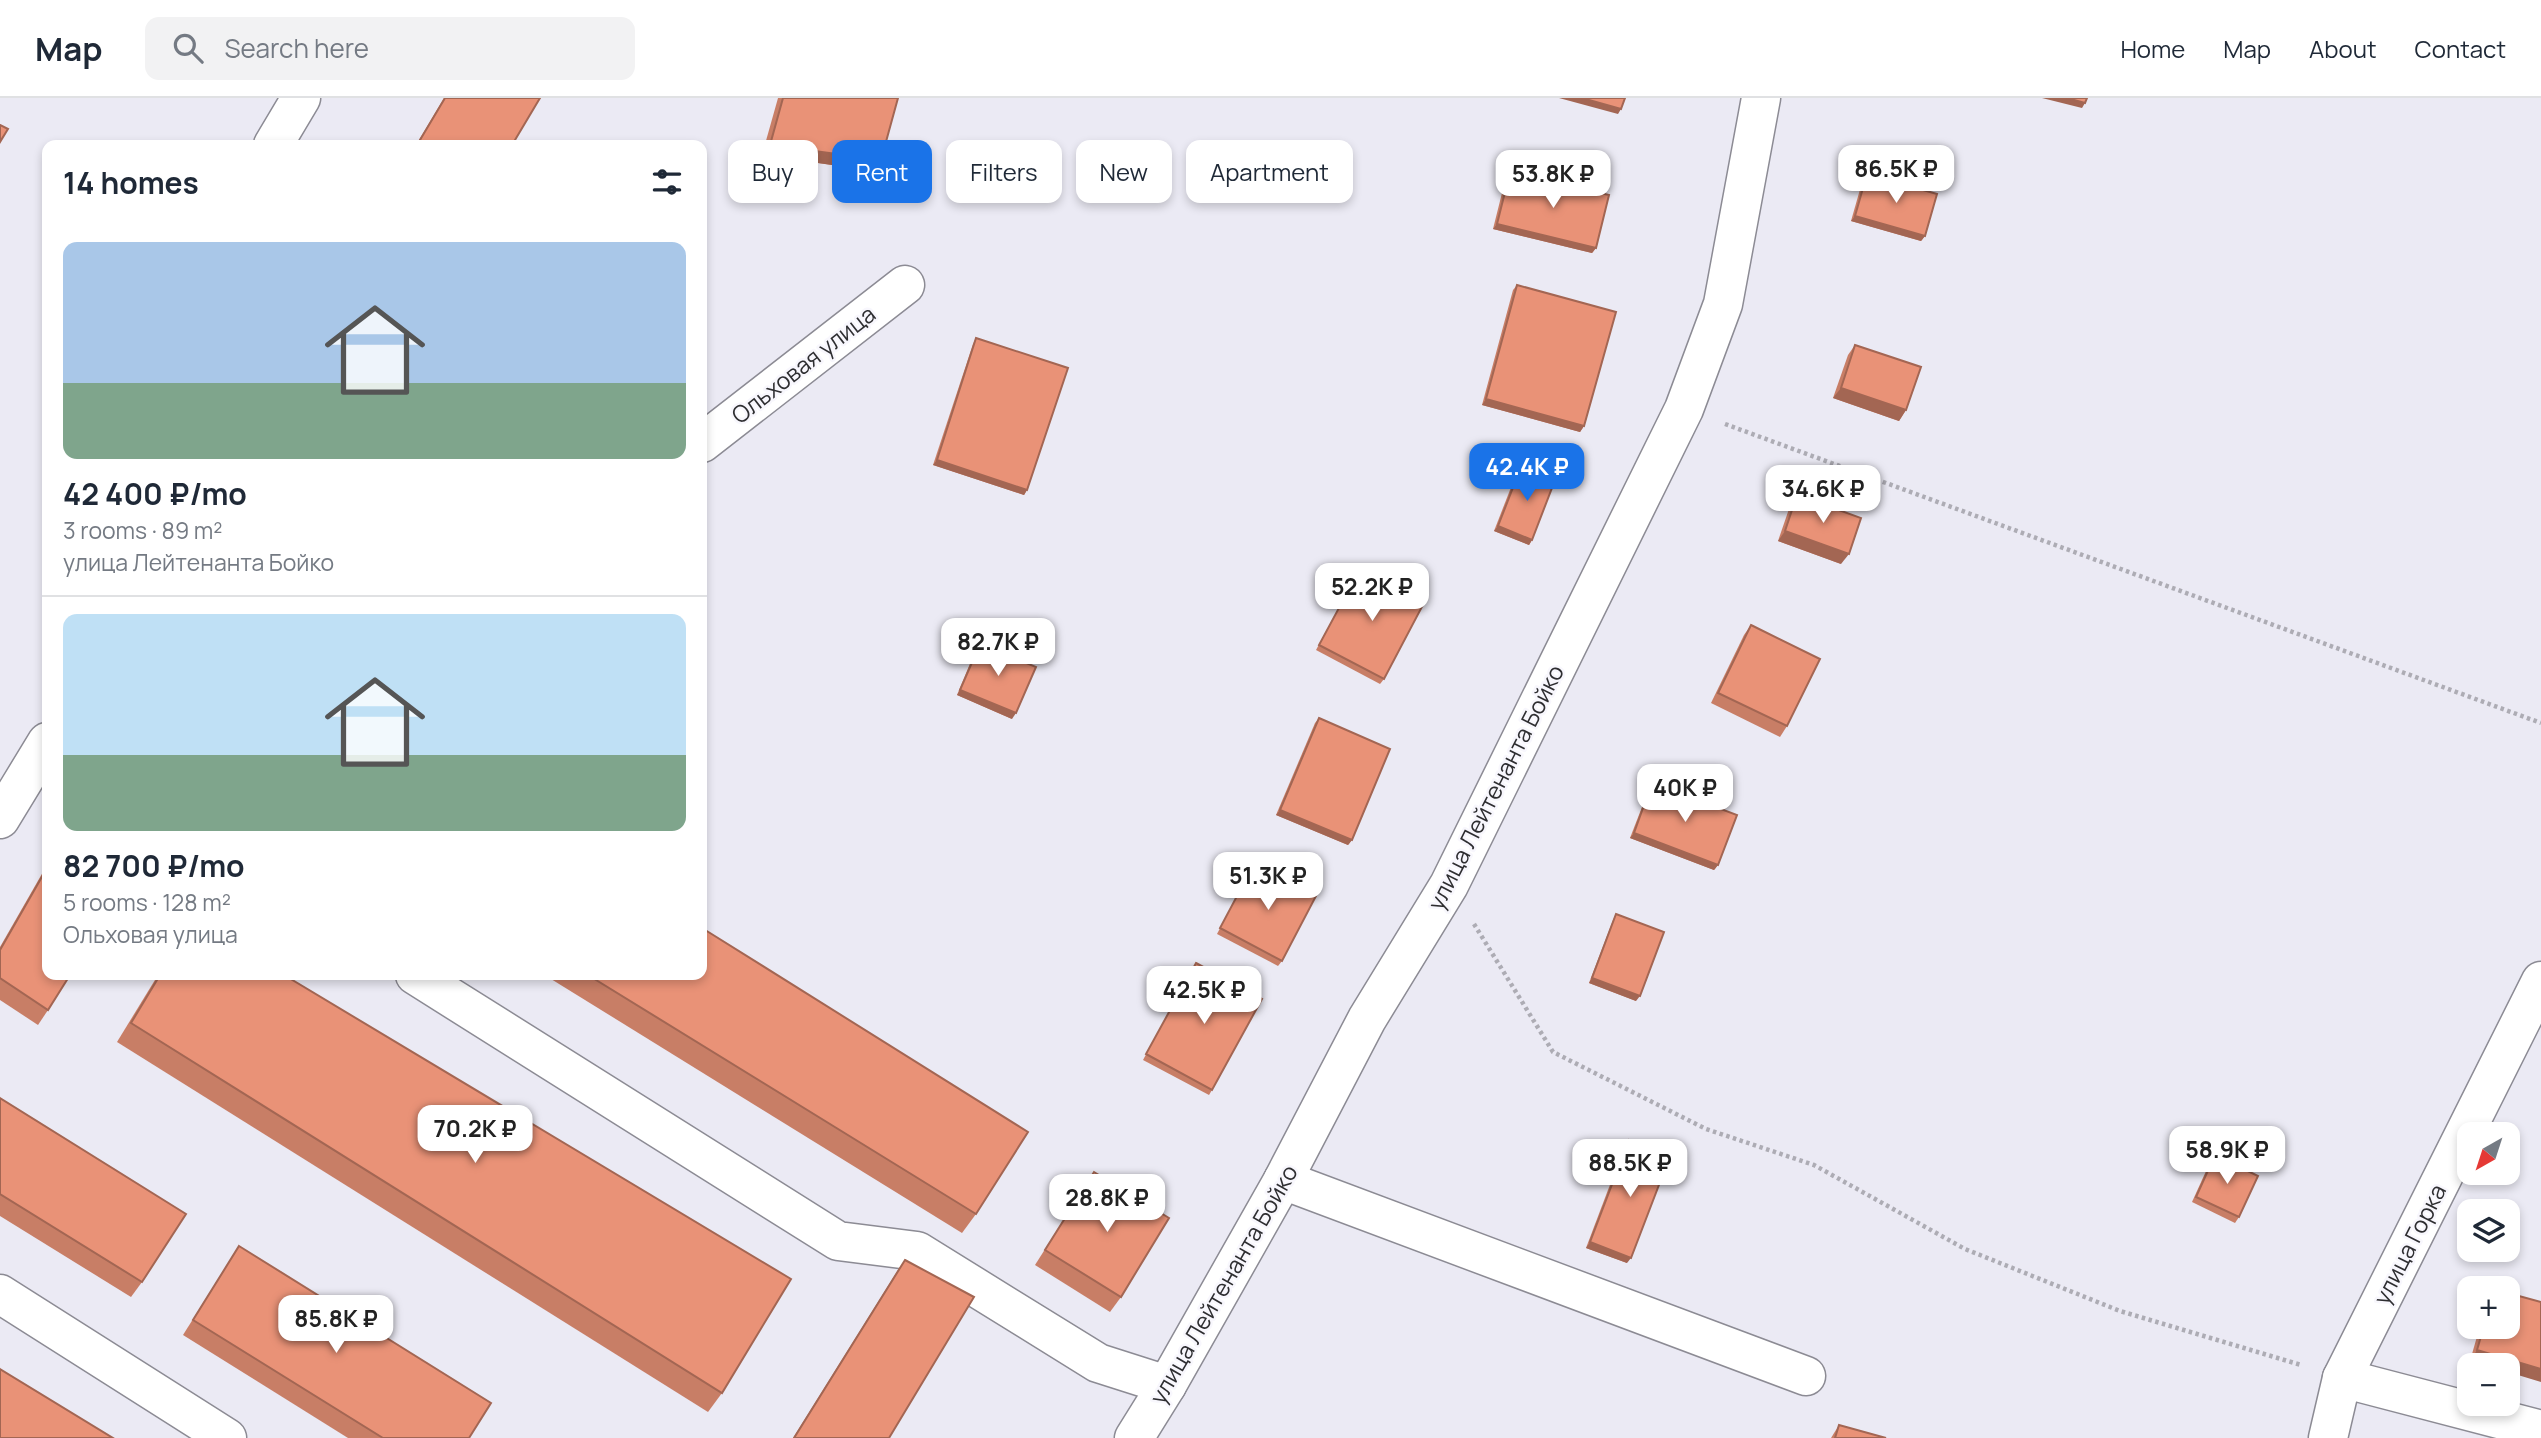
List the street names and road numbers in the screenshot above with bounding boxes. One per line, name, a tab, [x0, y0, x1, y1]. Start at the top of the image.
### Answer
street label: Ольховая улица	[724, 298, 882, 430]
street label: улица Лейтенанта Бойко	[1419, 659, 1571, 915]
street label: улица Лейтенанта Бойко	[1141, 1159, 1305, 1409]
street label: улица Горка	[2365, 1178, 2453, 1310]

